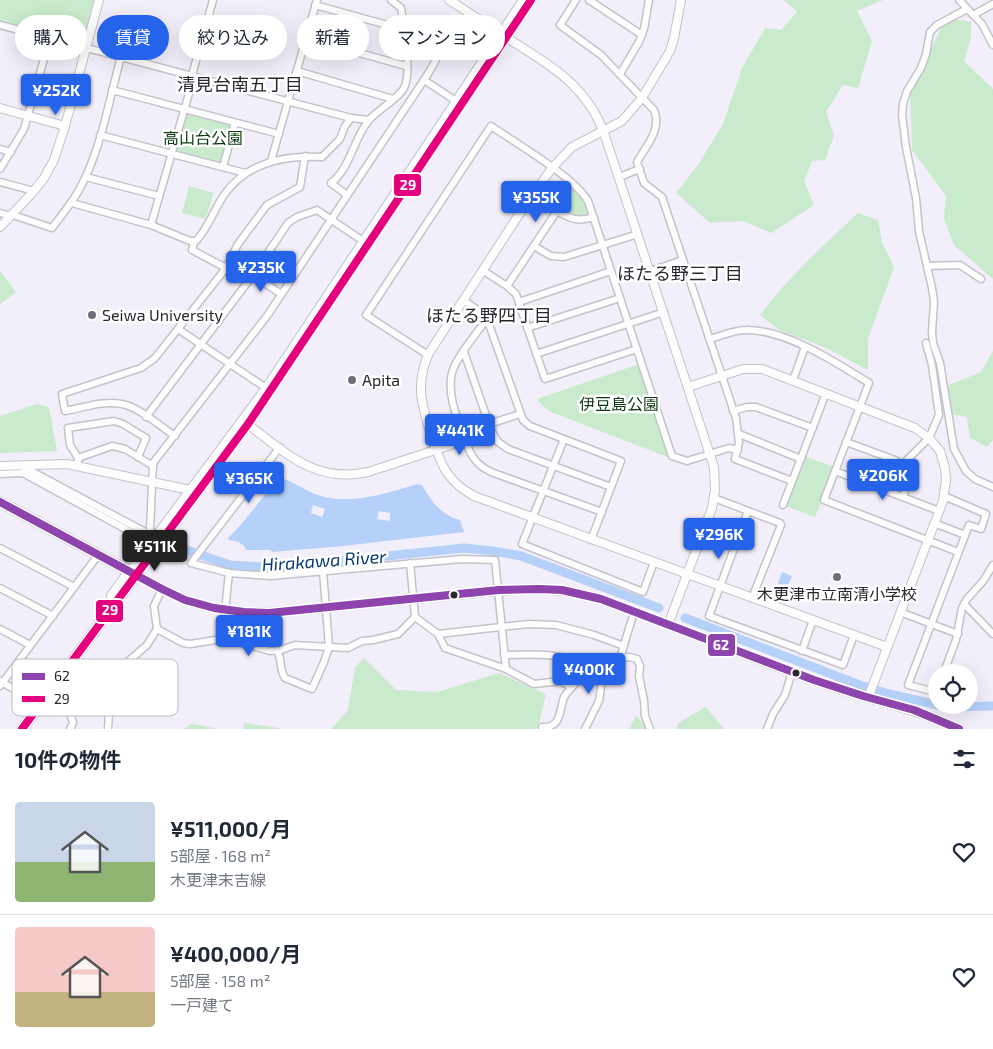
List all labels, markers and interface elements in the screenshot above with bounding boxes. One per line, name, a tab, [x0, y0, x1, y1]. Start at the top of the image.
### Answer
chip: 購入	[15, 15, 87, 60]
chip: 賃貸	[97, 15, 169, 60]
chip: 絞り込み	[179, 15, 287, 60]
chip: 新着	[297, 15, 369, 60]
chip: マンション	[379, 15, 505, 60]
district label: 清見台南五丁目	[177, 73, 303, 95]
pin: ¥252K	[21, 74, 91, 116]
text: ¥252K	[32, 80, 80, 99]
park label: 高山台公園	[163, 128, 243, 147]
line badge: 29	[393, 173, 422, 197]
text: 29	[400, 176, 416, 193]
pin: ¥355K	[501, 180, 571, 223]
text: ¥355K	[512, 187, 560, 206]
pin: ¥235K	[226, 250, 296, 293]
text: ¥235K	[237, 257, 285, 276]
district label: ほたる野三丁目	[617, 262, 743, 284]
district label: ほたる野四丁目	[426, 304, 552, 326]
place label: Seiwa University	[102, 305, 224, 324]
marker: Seiwa University	[86, 309, 98, 321]
place label: Apita	[362, 370, 400, 389]
marker: Apita	[346, 374, 358, 386]
park label: 伊豆島公園	[579, 394, 659, 413]
pin: ¥441K	[425, 414, 495, 456]
text: ¥441K	[436, 420, 484, 439]
pin: ¥206K	[848, 458, 918, 501]
pin: ¥365K	[214, 462, 284, 504]
text: ¥206K	[858, 465, 908, 484]
text: ¥365K	[225, 468, 273, 487]
pin: ¥296K	[684, 518, 754, 560]
text: ¥296K	[695, 524, 743, 543]
pin: ¥511K	[120, 530, 190, 572]
text: ¥511K	[133, 536, 177, 555]
water label: Hirakawa River	[261, 545, 388, 575]
marker: 木更津市立南清小学校	[831, 571, 843, 583]
place label: 木更津市立南清小学校	[757, 584, 917, 603]
unlabelled marker	[449, 590, 459, 600]
line badge: 29	[95, 599, 124, 623]
text: 29	[102, 601, 118, 618]
pin: ¥181K	[214, 614, 284, 657]
text: ¥181K	[227, 621, 271, 640]
line badge: 62	[707, 633, 736, 657]
text: 62	[713, 636, 729, 653]
pin: ¥400K	[554, 652, 624, 695]
legend	[12, 659, 178, 716]
text: ¥400K	[563, 659, 615, 678]
map controls	[928, 664, 978, 714]
button: locate	[928, 664, 978, 714]
text: 62	[54, 667, 70, 684]
unlabelled marker	[791, 668, 801, 678]
text: 29	[54, 690, 70, 707]
icon: filters	[950, 745, 978, 773]
text: 10件の物件	[15, 747, 121, 772]
text: ¥511,000/月	[170, 816, 291, 841]
icon: home	[55, 822, 115, 882]
icon: heart	[950, 838, 978, 866]
text: 5部屋 · 168 m²	[170, 846, 271, 865]
text: 木更津末吉線	[170, 870, 266, 889]
text: ¥400,000/月	[170, 941, 301, 966]
icon: home	[55, 947, 115, 1007]
icon: heart	[950, 963, 978, 991]
text: 5部屋 · 158 m²	[170, 971, 270, 990]
text: 一戸建て	[170, 995, 234, 1014]

